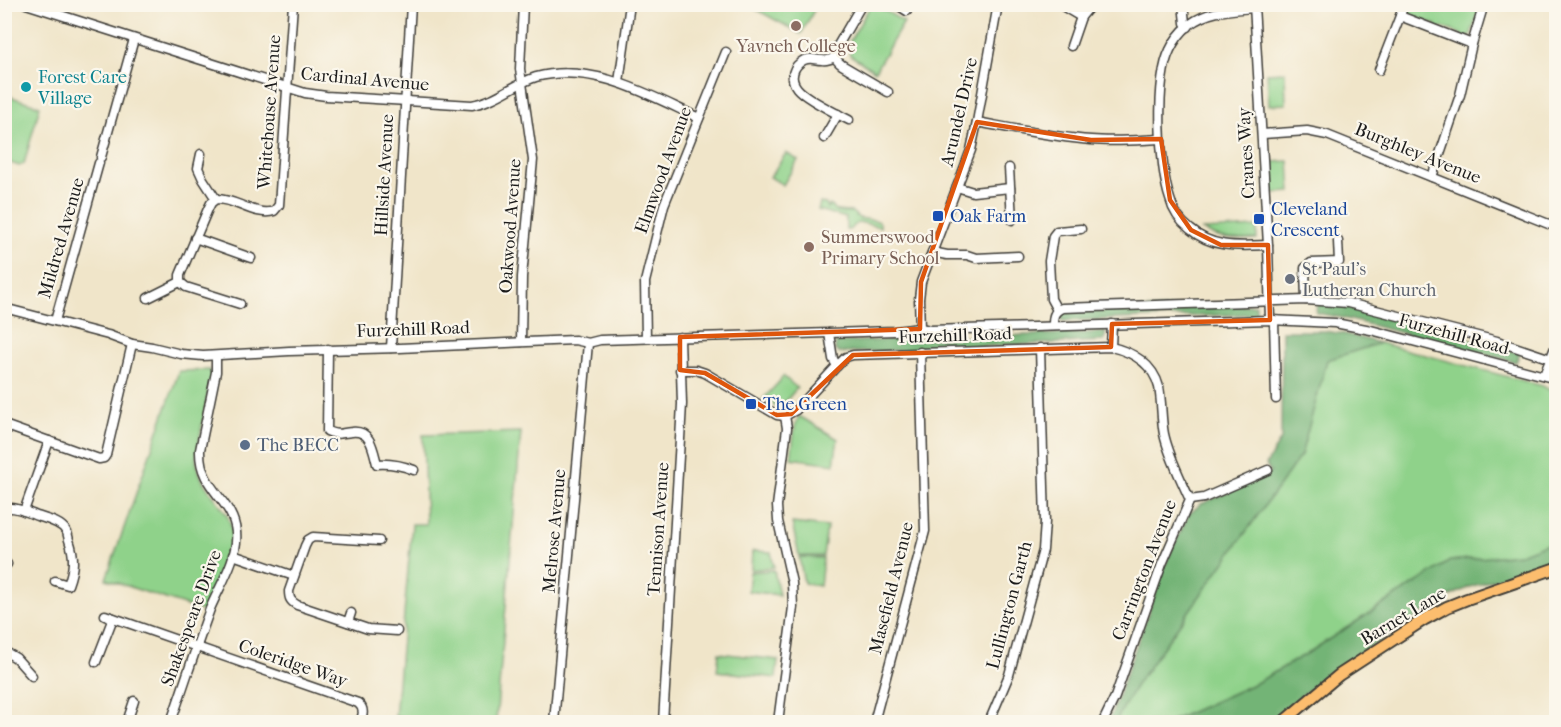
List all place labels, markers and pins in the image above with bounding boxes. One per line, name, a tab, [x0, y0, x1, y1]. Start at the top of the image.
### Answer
marker: Yavneh College	[789, 19, 803, 33]
place label: Yavneh College	[735, 36, 856, 57]
place label: Forest Care Village	[37, 67, 127, 109]
marker: Forest Care Village	[19, 80, 33, 94]
place label: Cleveland Crescent	[1271, 199, 1348, 241]
place label: Oak Farm	[950, 206, 1026, 227]
marker: Oak Farm	[931, 209, 945, 223]
marker: Cleveland Crescent	[1252, 212, 1266, 226]
place label: Summerswood Primary School	[821, 227, 940, 269]
marker: Summerswood Primary School	[802, 240, 816, 254]
place label: St Paul's Lutheran Church	[1302, 259, 1436, 301]
marker: St Paul's Lutheran Church	[1283, 272, 1297, 286]
place label: The Green	[763, 394, 847, 415]
marker: The Green	[744, 397, 758, 411]
place label: The BECC	[257, 435, 339, 456]
marker: The BECC	[238, 438, 252, 452]

